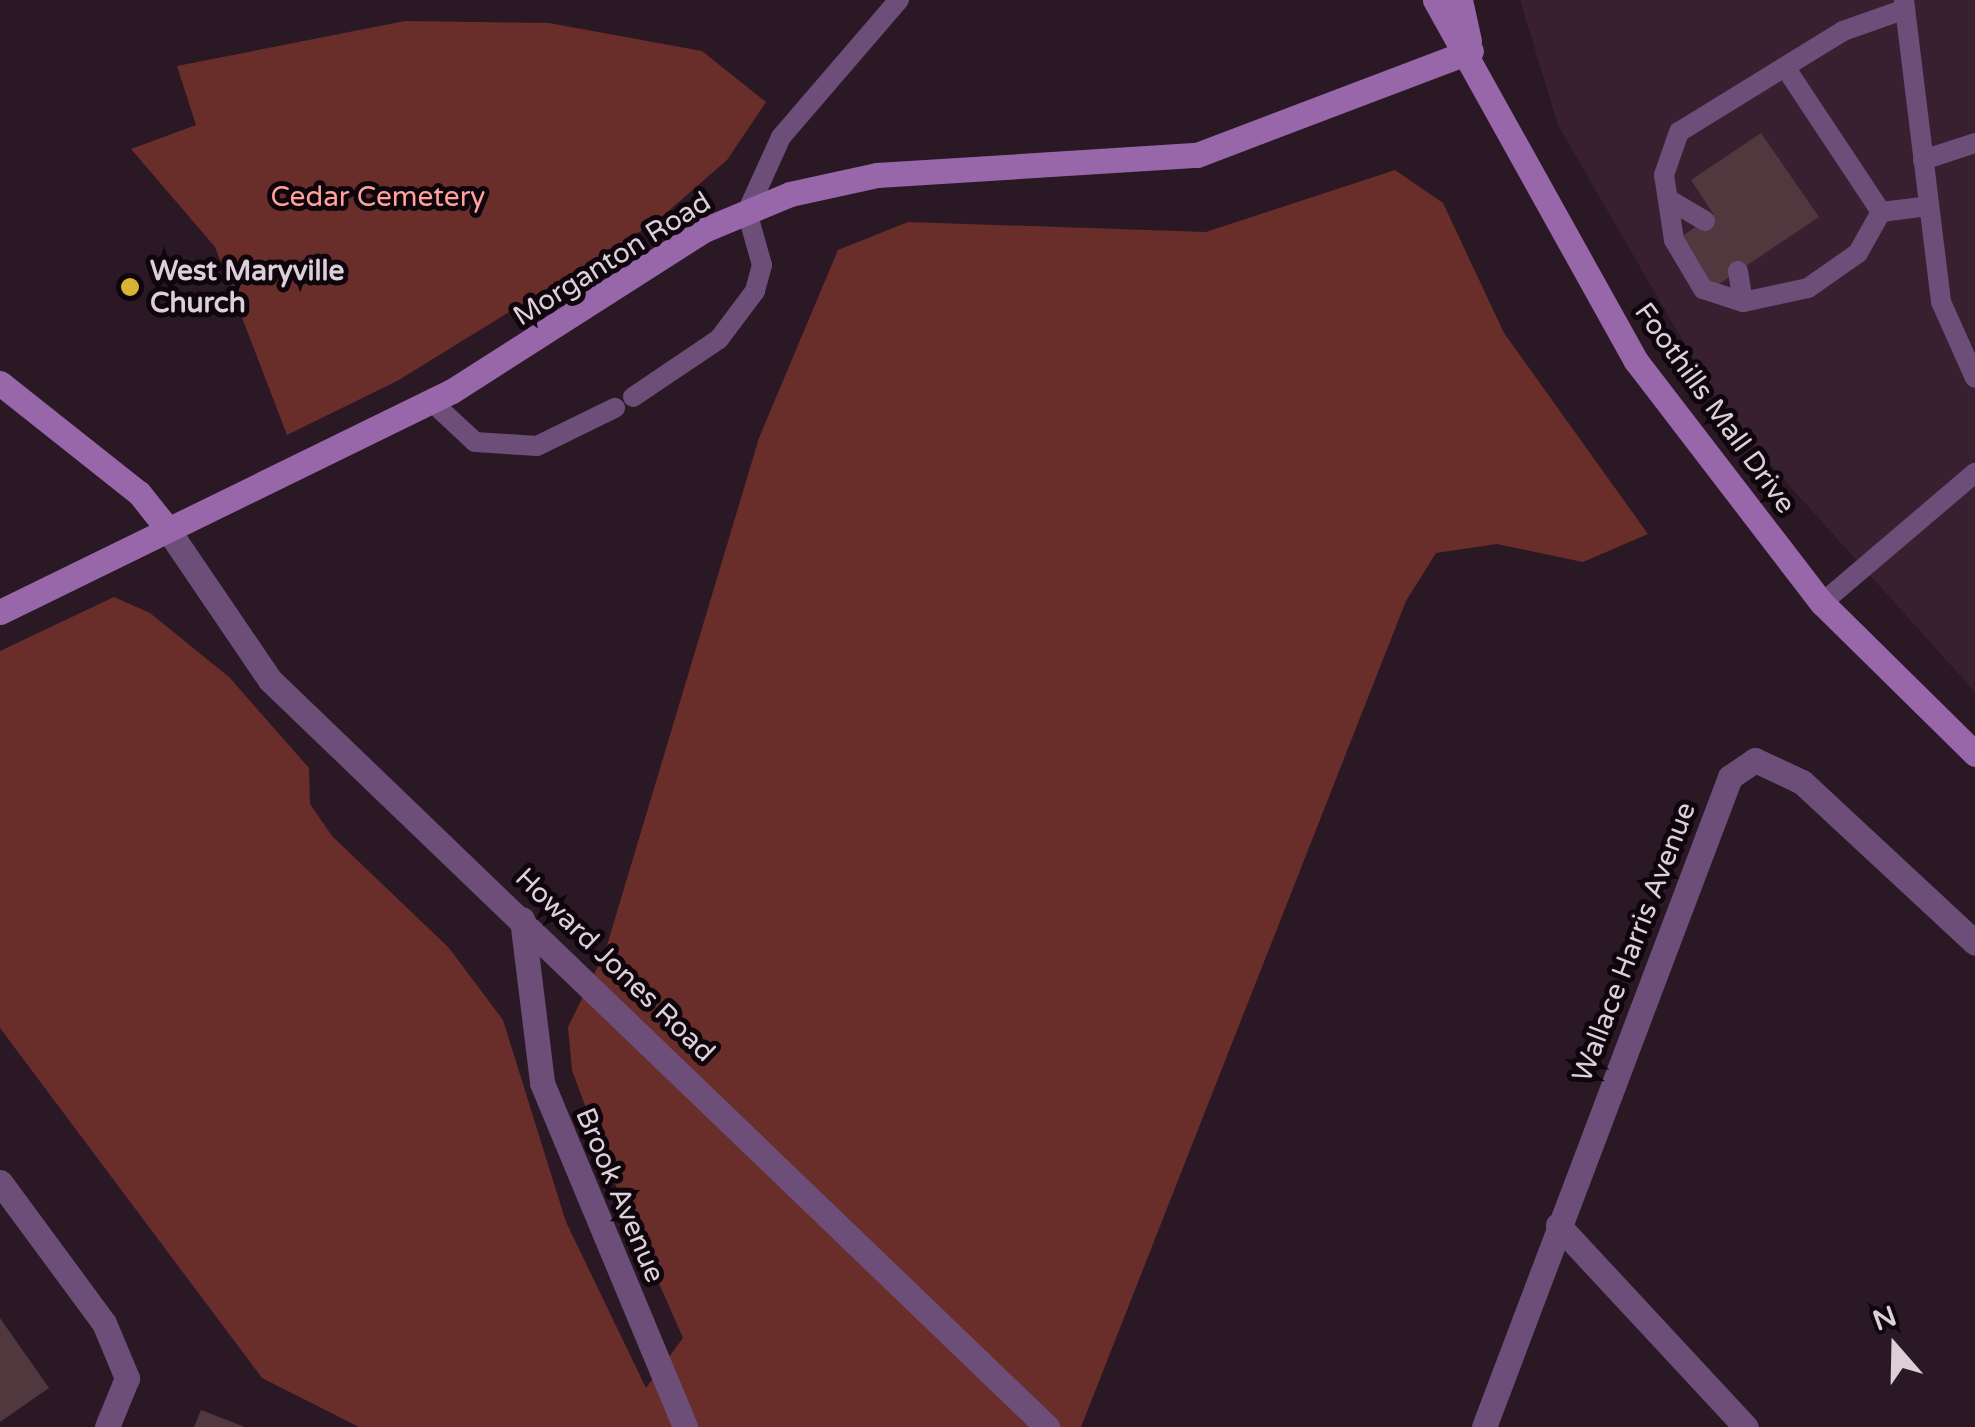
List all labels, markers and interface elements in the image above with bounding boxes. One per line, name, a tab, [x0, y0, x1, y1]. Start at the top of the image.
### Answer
park label: Cedar Cemetery	[271, 180, 485, 214]
street label: Morganton Road	[507, 185, 717, 333]
place label: West Maryville Church	[150, 254, 344, 320]
marker: West Maryville Church	[119, 276, 141, 298]
street label: Foothills Mall Drive	[1627, 296, 1803, 520]
street label: Wallace Harris Avenue	[1565, 797, 1703, 1087]
street label: Howard Jones Road	[508, 861, 722, 1069]
street label: Brook Avenue	[568, 1103, 672, 1287]
north arrow	[1845, 1297, 1945, 1397]
text: N	[1868, 1299, 1901, 1339]

